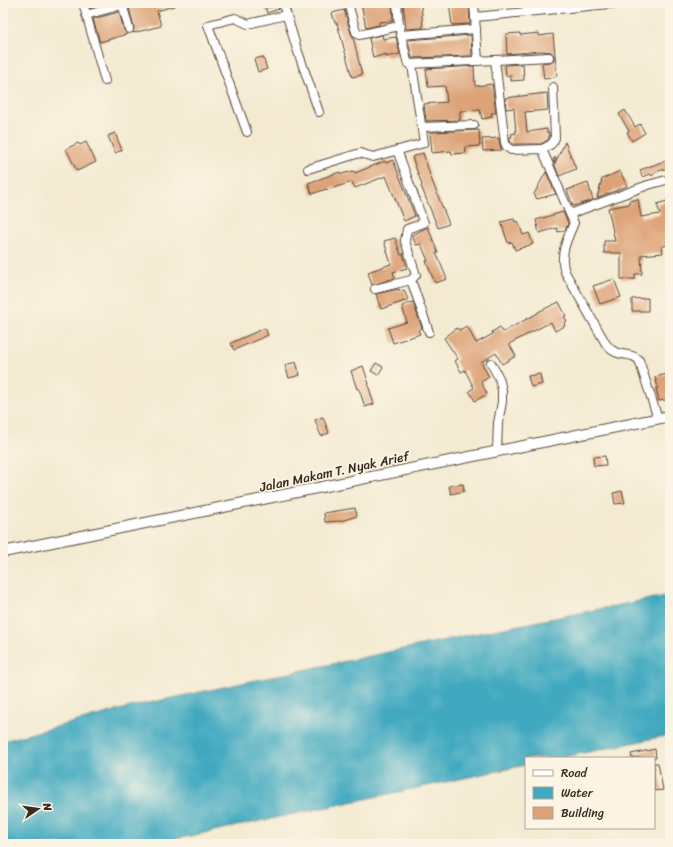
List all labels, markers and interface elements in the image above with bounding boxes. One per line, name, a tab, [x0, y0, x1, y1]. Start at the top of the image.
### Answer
street label: Jalan Makam T. Nyak Arief	[256, 444, 412, 499]
legend	[525, 757, 655, 829]
text: Road	[561, 762, 588, 784]
text: Water	[561, 782, 594, 804]
north arrow	[18, 789, 58, 829]
text: N	[37, 800, 57, 813]
text: Building	[561, 802, 604, 824]

